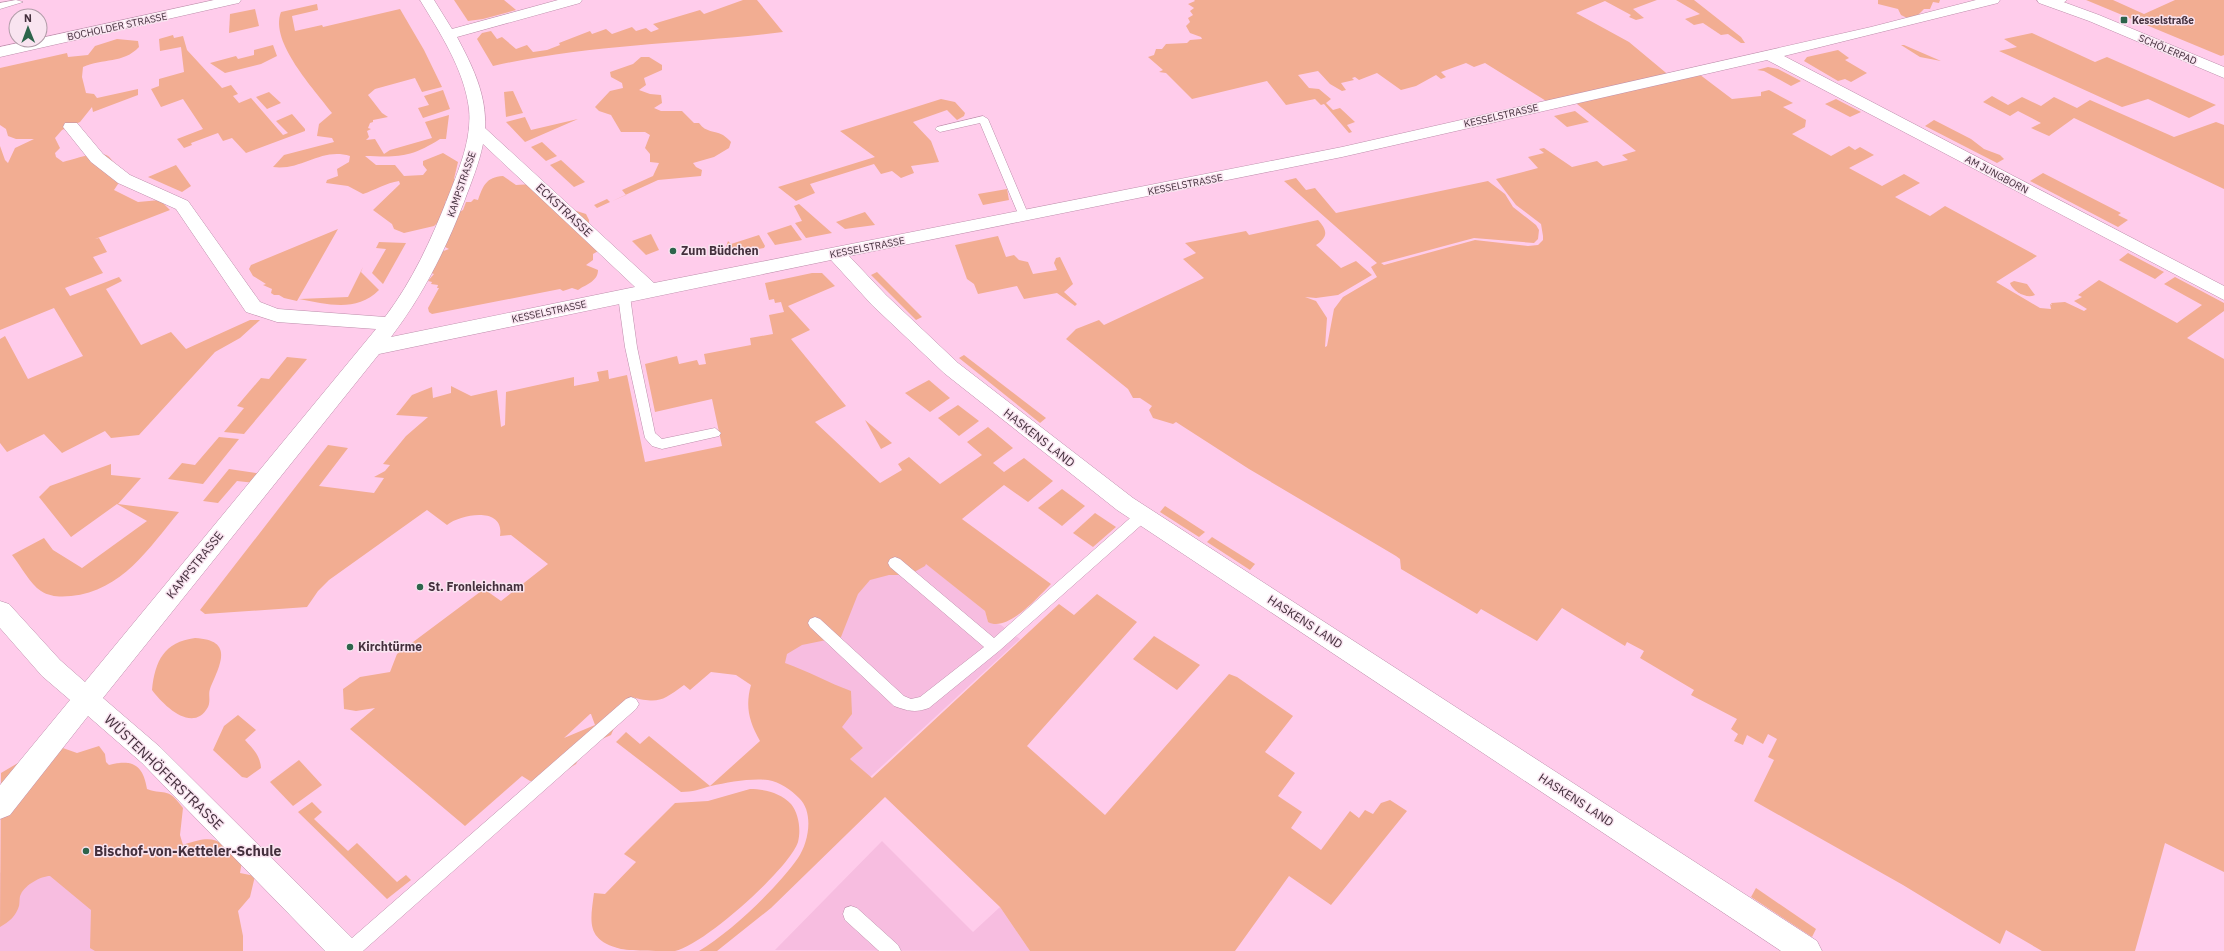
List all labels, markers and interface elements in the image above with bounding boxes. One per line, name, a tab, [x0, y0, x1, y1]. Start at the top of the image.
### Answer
north arrow	[8, 8, 48, 48]
street label: BOCHOLDER STRASSE	[66, 10, 168, 43]
text: N	[24, 11, 32, 25]
place label: Kesselstraße	[2132, 14, 2194, 27]
marker: Kesselstraße	[2119, 15, 2129, 25]
street label: SCHÖLERPAD	[2137, 31, 2199, 68]
street label: KESSELSTRASSE	[1463, 101, 1540, 130]
street label: KAMPSTRASSE	[444, 150, 479, 219]
street label: AM JUNGBORN	[1963, 152, 2031, 197]
street label: KESSELSTRASSE	[1147, 171, 1224, 198]
street label: ECKSTRASSE	[533, 180, 596, 240]
street label: KESSELSTRASSE	[829, 234, 906, 261]
place label: Zum Büdchen	[681, 243, 759, 258]
marker: Zum Büdchen	[668, 246, 678, 256]
street label: KESSELSTRASSE	[511, 297, 588, 326]
street label: HASKENS LAND	[1001, 405, 1078, 470]
street label: KAMPSTRASSE	[163, 528, 226, 601]
place label: St. Fronleichnam	[428, 579, 524, 594]
marker: St. Fronleichnam	[415, 582, 425, 592]
street label: HASKENS LAND	[1265, 592, 1346, 651]
place label: Kirchtürme	[358, 639, 422, 654]
marker: Kirchtürme	[345, 642, 355, 652]
street label: WÜSTENHÖFERSTRASSE	[101, 710, 227, 834]
street label: HASKENS LAND	[1536, 770, 1617, 829]
place label: Bischof-von-Ketteler-Schule	[94, 842, 281, 860]
marker: Bischof-von-Ketteler-Schule	[81, 846, 91, 856]

